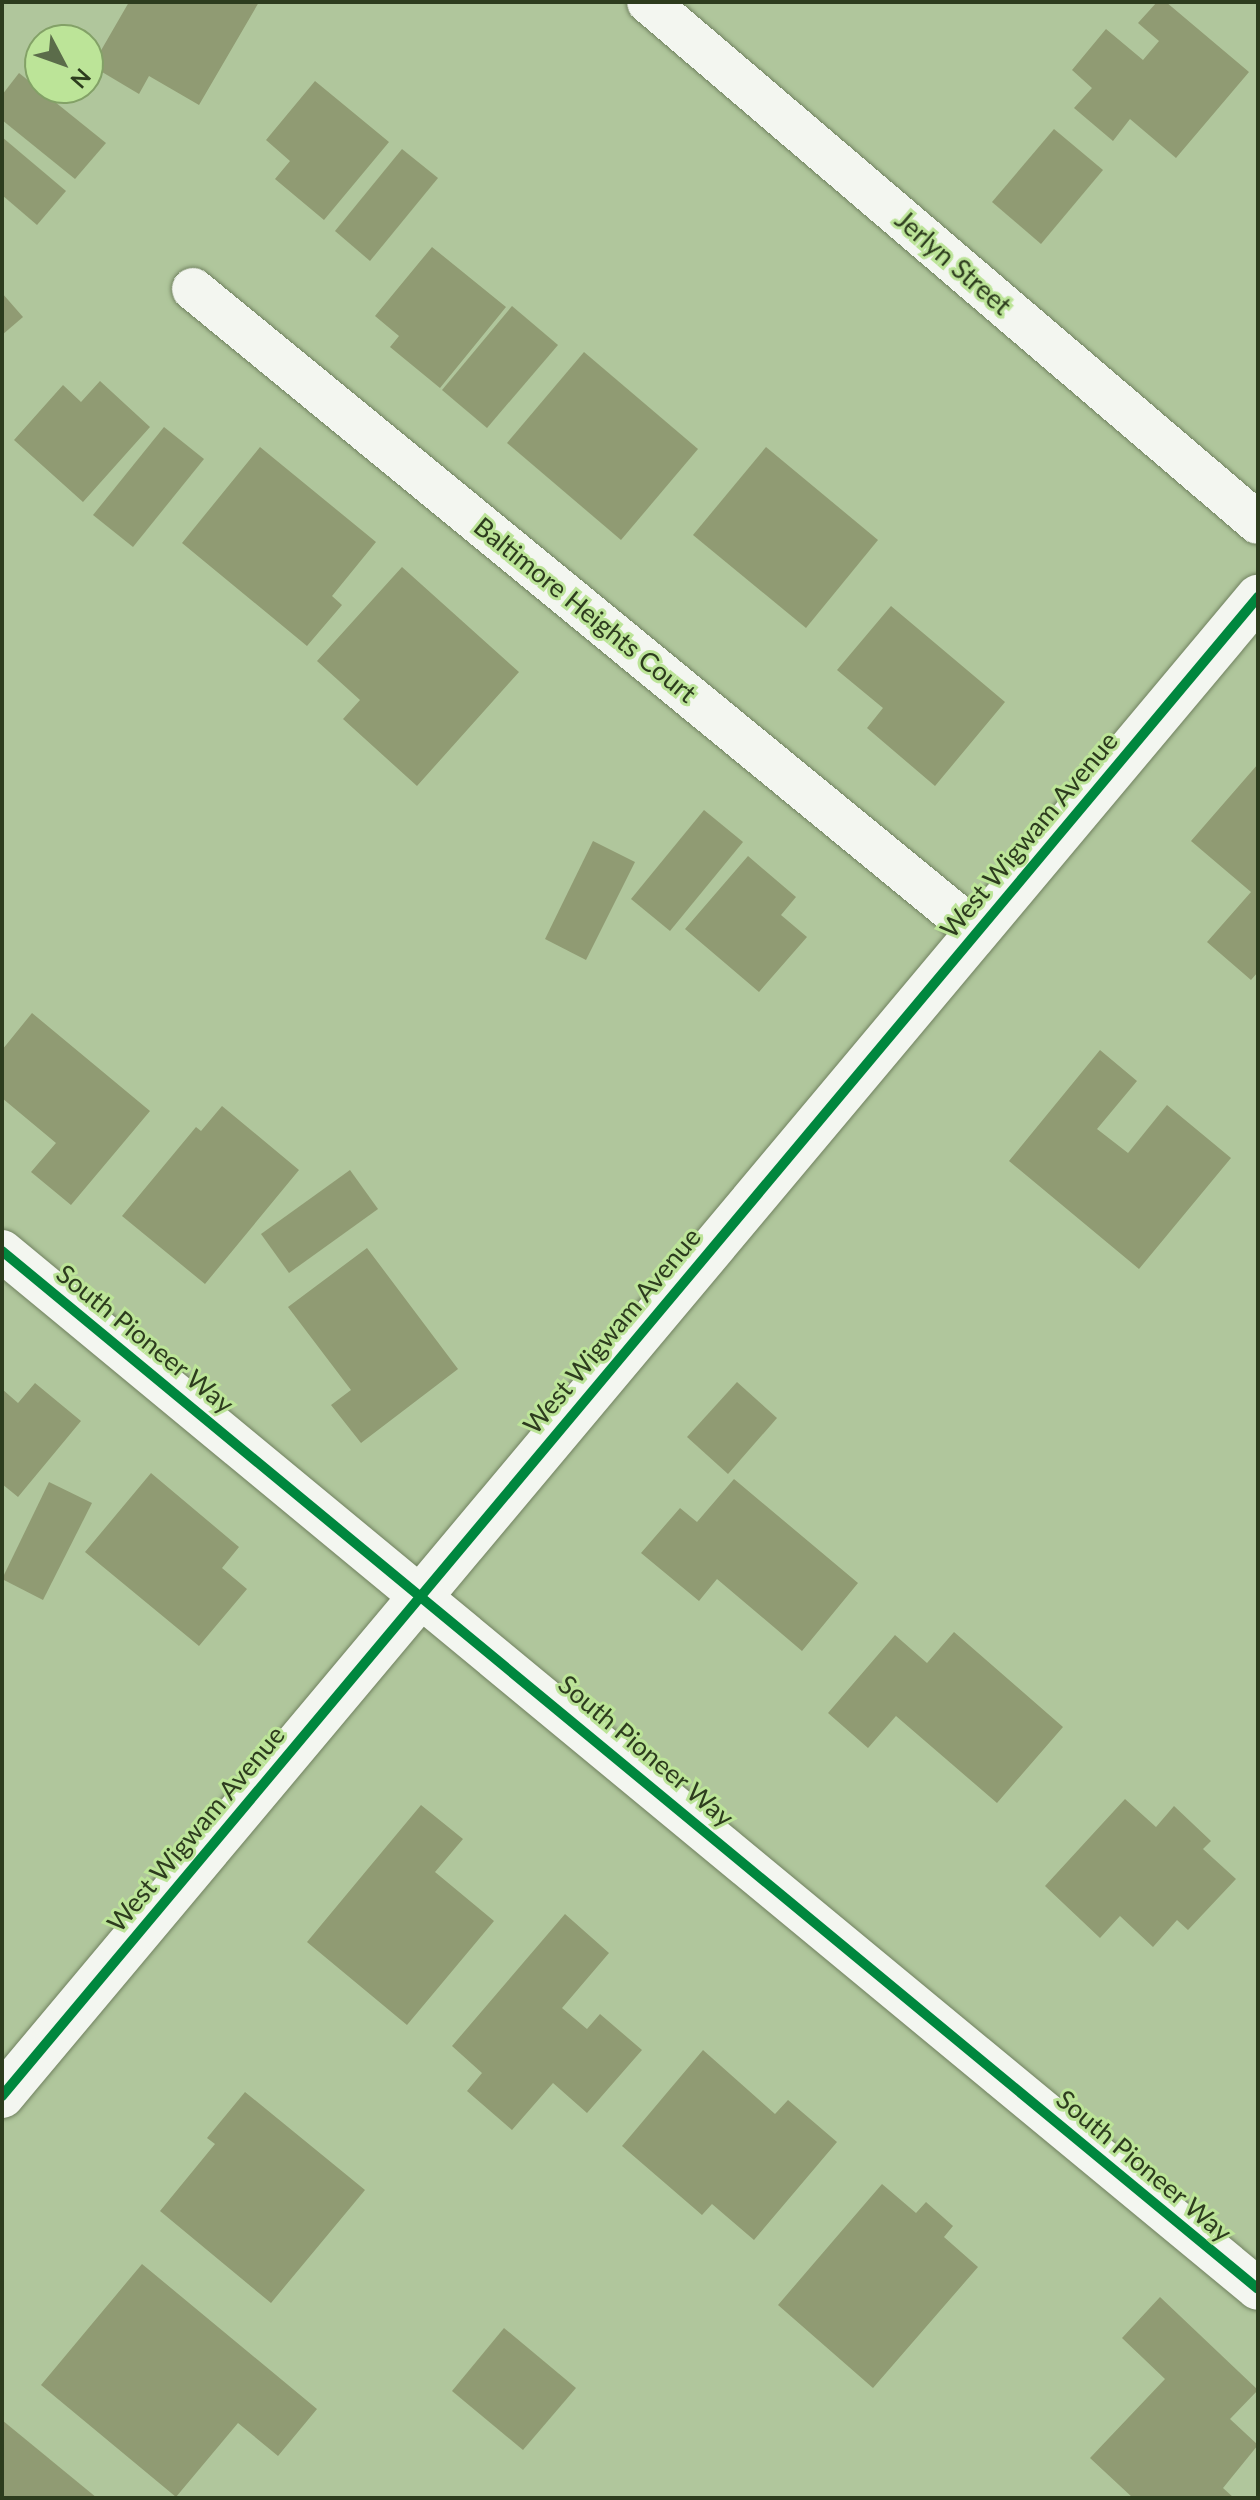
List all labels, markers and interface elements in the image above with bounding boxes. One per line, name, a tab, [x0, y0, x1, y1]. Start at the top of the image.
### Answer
north arrow	[24, 24, 104, 104]
text: N	[65, 64, 97, 94]
street label: Jerlyn Street	[889, 204, 1017, 322]
street label: Baltimore Heights Court	[468, 511, 702, 709]
street label: West Wigwam Avenue	[933, 725, 1125, 945]
street label: West Wigwam Avenue	[516, 1221, 708, 1441]
street label: South Pioneer Way	[50, 1258, 240, 1420]
street label: South Pioneer Way	[552, 1668, 740, 1834]
street label: West Wigwam Avenue	[100, 1719, 292, 1939]
street label: South Pioneer Way	[1050, 2083, 1238, 2249]

